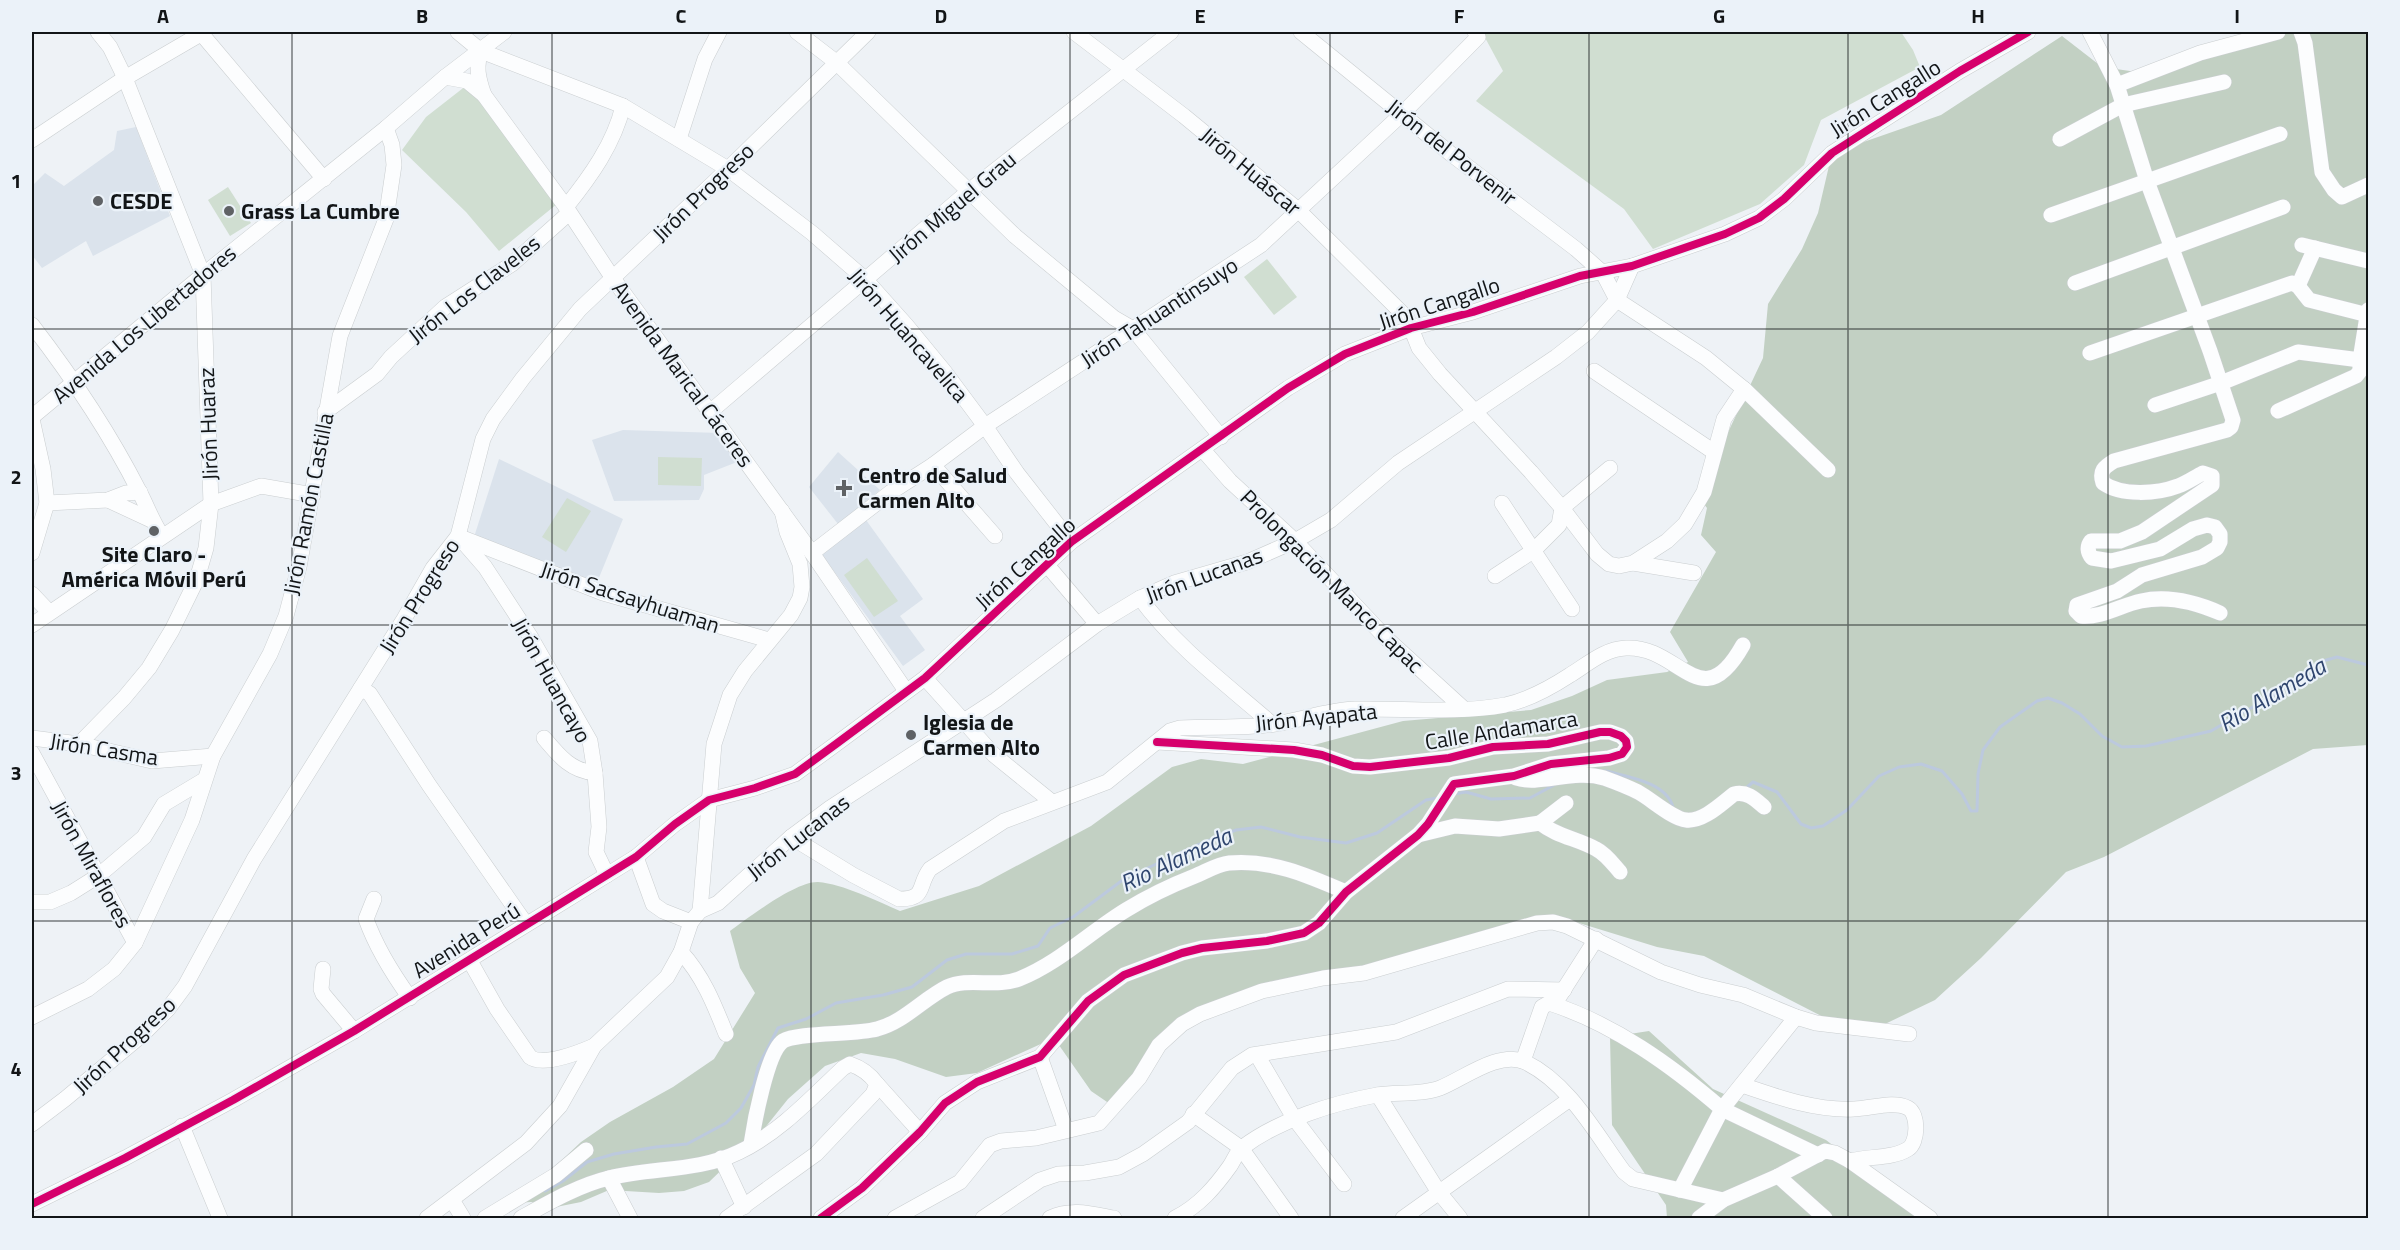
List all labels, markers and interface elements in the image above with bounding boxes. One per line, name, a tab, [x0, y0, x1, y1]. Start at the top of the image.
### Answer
text: A	[157, 0, 169, 31]
text: B	[416, 0, 428, 31]
text: C	[676, 0, 687, 31]
text: D	[935, 0, 947, 31]
text: E	[1194, 0, 1206, 31]
text: F	[1454, 0, 1465, 31]
text: G	[1713, 0, 1725, 31]
text: H	[1971, 0, 1985, 31]
text: I	[2234, 0, 2240, 31]
street label: Jirón Cangallo	[1823, 50, 1947, 146]
street label: Jirón del Porvenir	[1380, 90, 1525, 214]
street label: Jirón Huáscar	[1193, 118, 1309, 224]
street label: Jirón Progreso	[644, 134, 762, 250]
street label: Jirón Miguel Grau	[881, 143, 1023, 271]
text: 1	[10, 165, 22, 196]
place label: CESDE	[110, 184, 172, 218]
marker: CESDE	[91, 194, 105, 208]
place label: Grass La Cumbre	[241, 194, 400, 228]
marker: Grass La Cumbre	[222, 204, 236, 218]
street label: Jirón Los Claveles	[401, 226, 547, 352]
street label: Avenida Los Libertadores	[44, 236, 244, 412]
street label: Jirón Tahuantinsuyo	[1073, 248, 1245, 376]
street label: Jirón Huancavelica	[841, 260, 977, 410]
street label: Jirón Cangallo	[1374, 267, 1504, 339]
street label: Avenida Marical Cáceres	[604, 274, 762, 474]
street label: Jirón Huaraz	[189, 367, 227, 481]
street label: Jirón Ramón Castilla	[274, 410, 342, 598]
place label: Centro de Salud Carmen Alto	[858, 458, 1007, 517]
text: 2	[10, 461, 22, 492]
marker: Centro de Salud Carmen Alto	[835, 479, 853, 497]
street label: Prolongación Manco Capac	[1232, 481, 1432, 681]
street label: Jirón Cangallo	[967, 508, 1083, 618]
marker: Site Claro - América Móvil Perú	[147, 524, 161, 538]
street label: Jirón Progreso	[370, 532, 468, 660]
place label: Site Claro - América Móvil Perú	[62, 537, 246, 596]
street label: Jirón Lucanas	[1141, 538, 1267, 612]
street label: Jirón Sacsayhuaman	[536, 552, 724, 642]
street label: Jirón Huancayo	[503, 611, 601, 749]
water label: Rio Alameda	[2211, 647, 2334, 740]
street label: Jirón Ayapata	[1253, 694, 1379, 740]
street label: Calle Andamarca	[1422, 701, 1580, 759]
place label: Iglesia de Carmen Alto	[923, 705, 1040, 764]
street label: Jirón Casma	[47, 724, 161, 774]
marker: Iglesia de Carmen Alto	[904, 728, 918, 742]
text: 3	[10, 757, 22, 788]
street label: Jirón Lucanas	[739, 786, 857, 888]
street label: Jirón Miraflores	[43, 794, 141, 934]
water label: Rio Alameda	[1114, 817, 1239, 901]
street label: Avenida Perú	[405, 893, 527, 987]
street label: Jirón Progreso	[65, 988, 183, 1102]
text: 4	[10, 1053, 22, 1084]

